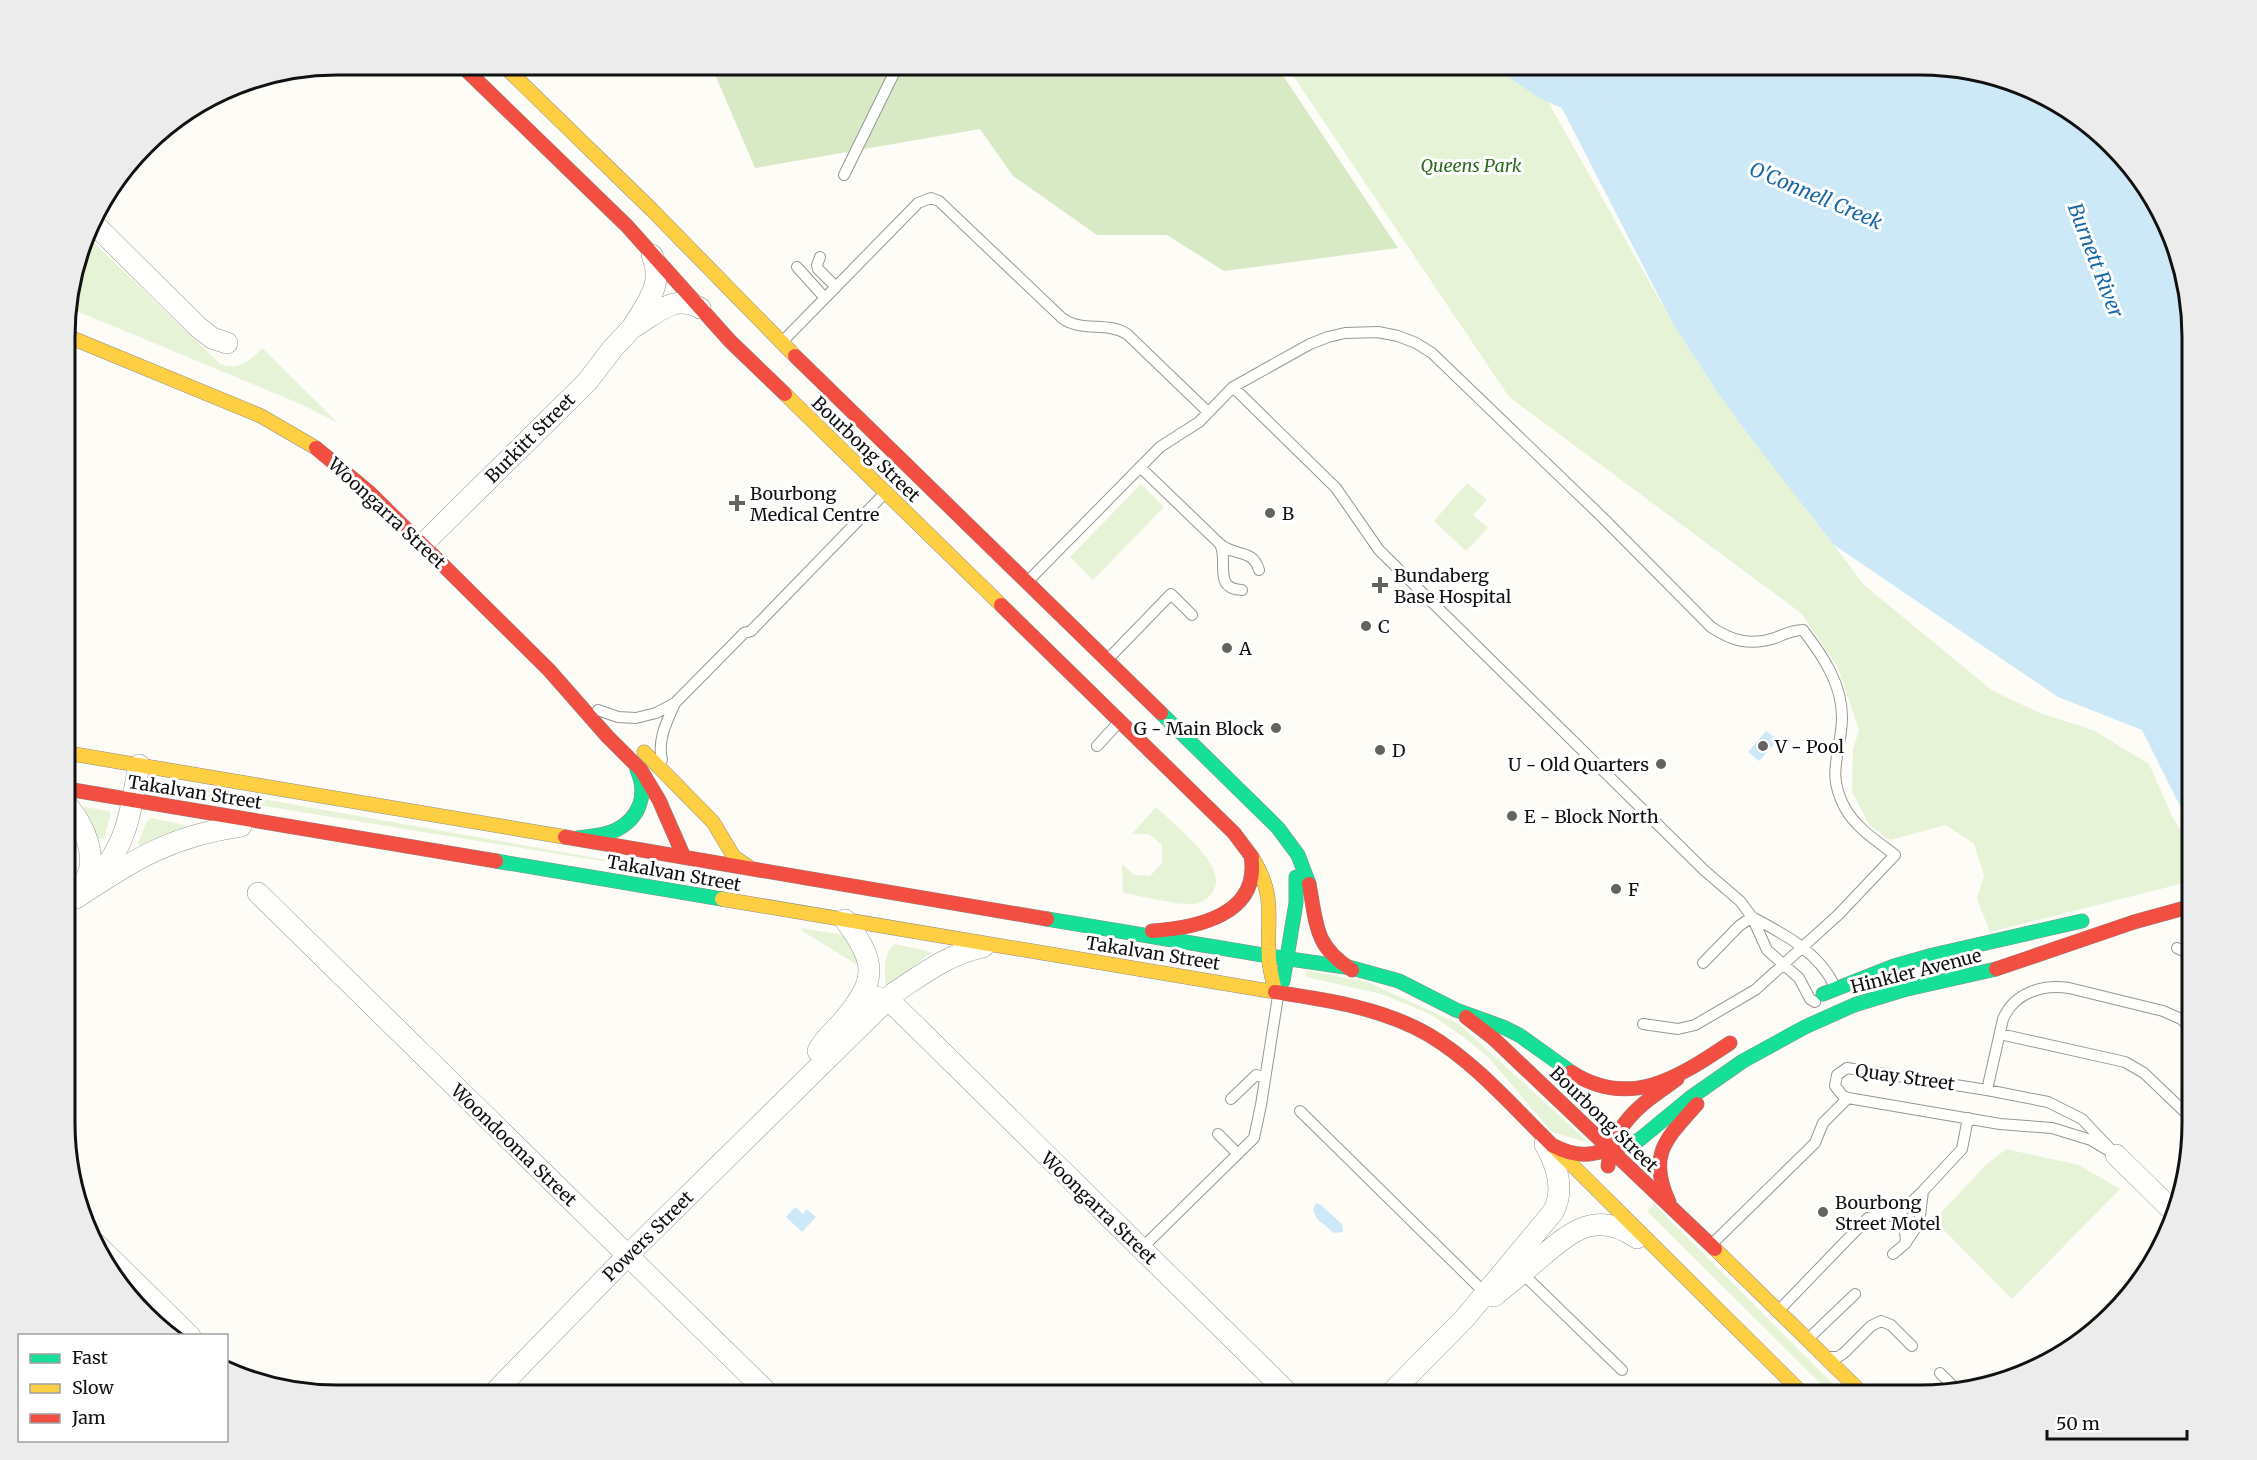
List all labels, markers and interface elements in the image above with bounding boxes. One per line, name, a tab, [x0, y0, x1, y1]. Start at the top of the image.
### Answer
park label: Queens Park	[1420, 154, 1522, 177]
water label: O'Connell Creek	[1746, 156, 1886, 234]
water label: Burnett River	[2063, 199, 2130, 322]
street label: Burkitt Street	[480, 388, 580, 488]
street label: Bourbong Street	[807, 391, 925, 507]
street label: Woongarra Street	[323, 452, 451, 573]
place label: Bourbong Medical Centre	[750, 482, 879, 526]
marker: Bourbong Medical Centre	[728, 494, 746, 512]
place label: B	[1282, 502, 1294, 525]
marker: B	[1263, 506, 1277, 520]
place label: Bundaberg Base Hospital	[1394, 564, 1512, 608]
marker: Bundaberg Base Hospital	[1371, 576, 1389, 594]
place label: C	[1378, 615, 1390, 638]
marker: C	[1359, 619, 1373, 633]
place label: A	[1238, 637, 1252, 660]
marker: A	[1220, 641, 1234, 655]
place label: G - Main Block	[1134, 717, 1265, 740]
marker: G - Main Block	[1269, 721, 1283, 735]
place label: V - Pool	[1774, 735, 1845, 758]
place label: D	[1392, 739, 1406, 762]
marker: V - Pool	[1756, 739, 1770, 753]
marker: D	[1373, 743, 1387, 757]
place label: U - Old Quarters	[1508, 753, 1649, 776]
marker: U - Old Quarters	[1654, 757, 1668, 771]
street label: Takalvan Street	[126, 770, 264, 814]
place label: E - Block North	[1524, 805, 1659, 828]
marker: E - Block North	[1505, 809, 1519, 823]
street label: Takalvan Street	[605, 850, 743, 896]
place label: F	[1628, 878, 1639, 901]
marker: F	[1609, 882, 1623, 896]
street label: Takalvan Street	[1084, 931, 1222, 975]
street label: Hinkler Avenue	[1848, 944, 1984, 998]
street label: Quay Street	[1854, 1059, 1956, 1095]
street label: Bourbong Street	[1545, 1061, 1663, 1177]
street label: Woondooma Street	[446, 1078, 582, 1211]
street label: Woongarra Street	[1035, 1146, 1162, 1269]
street label: Powers Street	[598, 1186, 698, 1286]
place label: Bourbong Street Motel	[1835, 1191, 1941, 1235]
marker: Bourbong Street Motel	[1816, 1205, 1830, 1219]
legend	[18, 1334, 228, 1442]
text: Fast	[72, 1346, 108, 1369]
text: Slow	[72, 1376, 115, 1399]
scale bar	[2047, 1403, 2186, 1441]
text: Jam	[71, 1406, 106, 1429]
text: 50 m	[2056, 1412, 2100, 1435]

